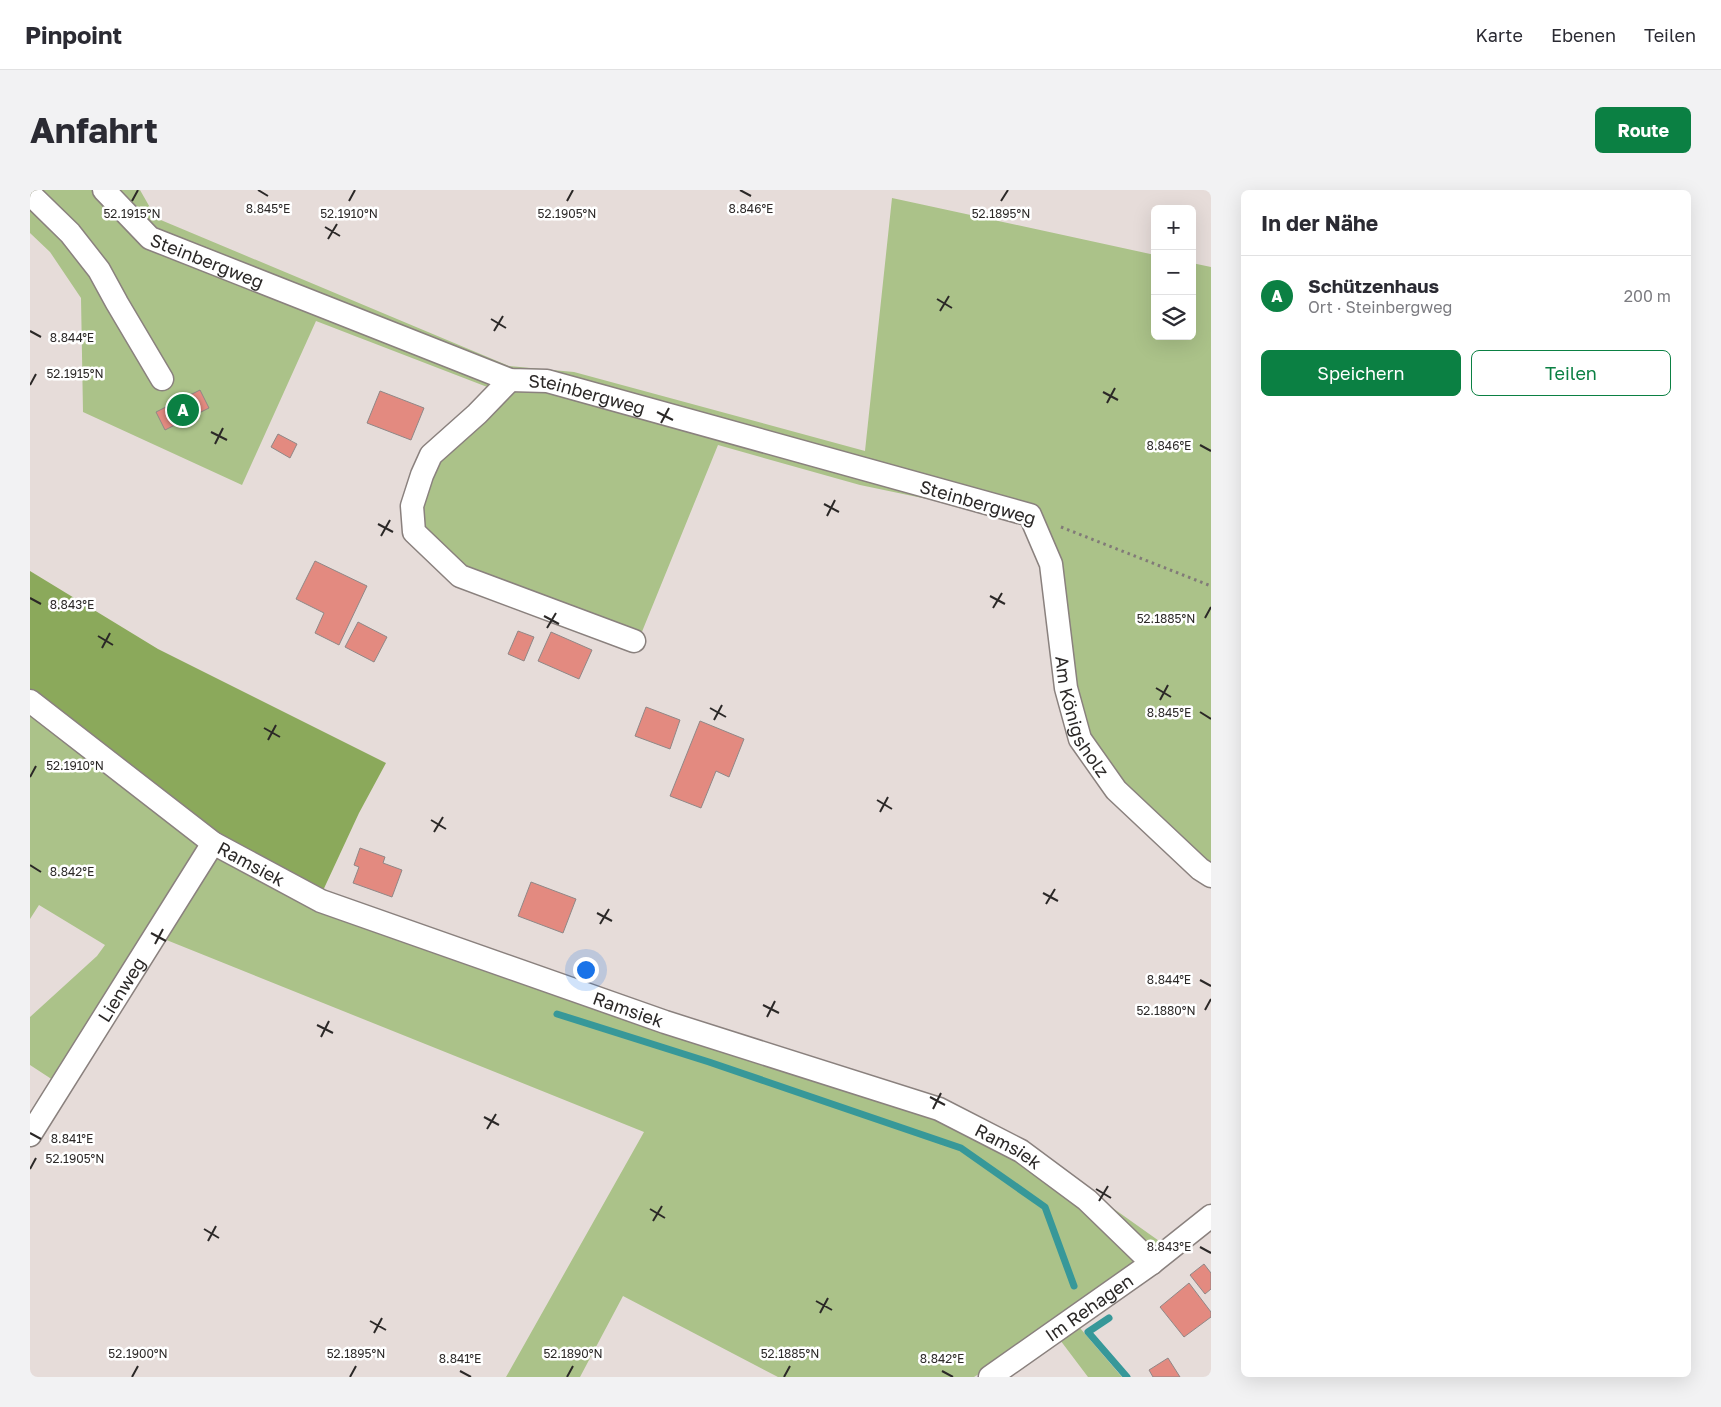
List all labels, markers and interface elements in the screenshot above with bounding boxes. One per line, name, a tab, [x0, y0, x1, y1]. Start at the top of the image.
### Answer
text: Pinpoint	[25, 20, 122, 49]
text: Karte	[1476, 24, 1523, 46]
text: Ebenen	[1551, 24, 1616, 46]
text: Teilen	[1644, 24, 1696, 46]
button: Route	[1595, 107, 1691, 153]
text: Anfahrt	[30, 109, 158, 151]
text: 8.845°E	[246, 201, 290, 216]
text: 8.846°E	[729, 201, 773, 216]
map controls	[1151, 205, 1196, 340]
button: +	[1151, 205, 1196, 250]
text: 52.1915°N	[103, 206, 161, 221]
text: 52.1910°N	[320, 206, 378, 221]
text: 52.1905°N	[538, 206, 596, 221]
text: 52.1895°N	[972, 206, 1030, 221]
text: In der Nähe	[1261, 210, 1378, 236]
street label: Steinbergweg	[147, 228, 267, 293]
button: −	[1151, 250, 1196, 295]
text: Schützenhaus	[1308, 274, 1439, 297]
text: A	[1271, 286, 1283, 306]
text: 200 m	[1624, 286, 1671, 306]
button: layers	[1151, 295, 1196, 340]
text: Ort · Steinbergweg	[1308, 297, 1452, 317]
text: 8.844°E	[50, 330, 94, 345]
button: Speichern	[1261, 350, 1461, 396]
button: Teilen	[1471, 350, 1671, 396]
text: 52.1915°N	[46, 366, 104, 381]
street label: Steinbergweg	[528, 370, 648, 419]
pin: A	[167, 391, 199, 429]
text: 8.846°E	[1147, 438, 1191, 453]
street label: Steinbergweg	[917, 475, 1039, 529]
text: 8.843°E	[50, 597, 94, 612]
text: 52.1885°N	[1137, 611, 1195, 626]
street label: Am Königsholz	[1051, 654, 1114, 781]
text: 8.845°E	[1147, 705, 1191, 720]
text: 52.1910°N	[46, 758, 104, 773]
street label: Ramsiek	[214, 837, 289, 891]
text: 8.842°E	[50, 864, 94, 879]
street label: Lienweg	[93, 953, 150, 1026]
your location	[573, 957, 599, 983]
text: 8.844°E	[1147, 972, 1191, 987]
street label: Ramsiek	[590, 987, 666, 1032]
text: 52.1880°N	[1136, 1003, 1196, 1018]
street label: Ramsiek	[971, 1118, 1046, 1174]
text: 8.841°E	[51, 1131, 93, 1146]
text: 52.1905°N	[46, 1151, 104, 1166]
text: 8.843°E	[1147, 1239, 1191, 1254]
street label: Im Rehagen	[1041, 1269, 1137, 1346]
text: 52.1900°N	[108, 1346, 168, 1361]
text: 52.1895°N	[327, 1346, 385, 1361]
text: 52.1890°N	[543, 1346, 603, 1361]
text: 52.1885°N	[761, 1346, 819, 1361]
text: 8.841°E	[439, 1351, 481, 1366]
text: 8.842°E	[920, 1351, 964, 1366]

